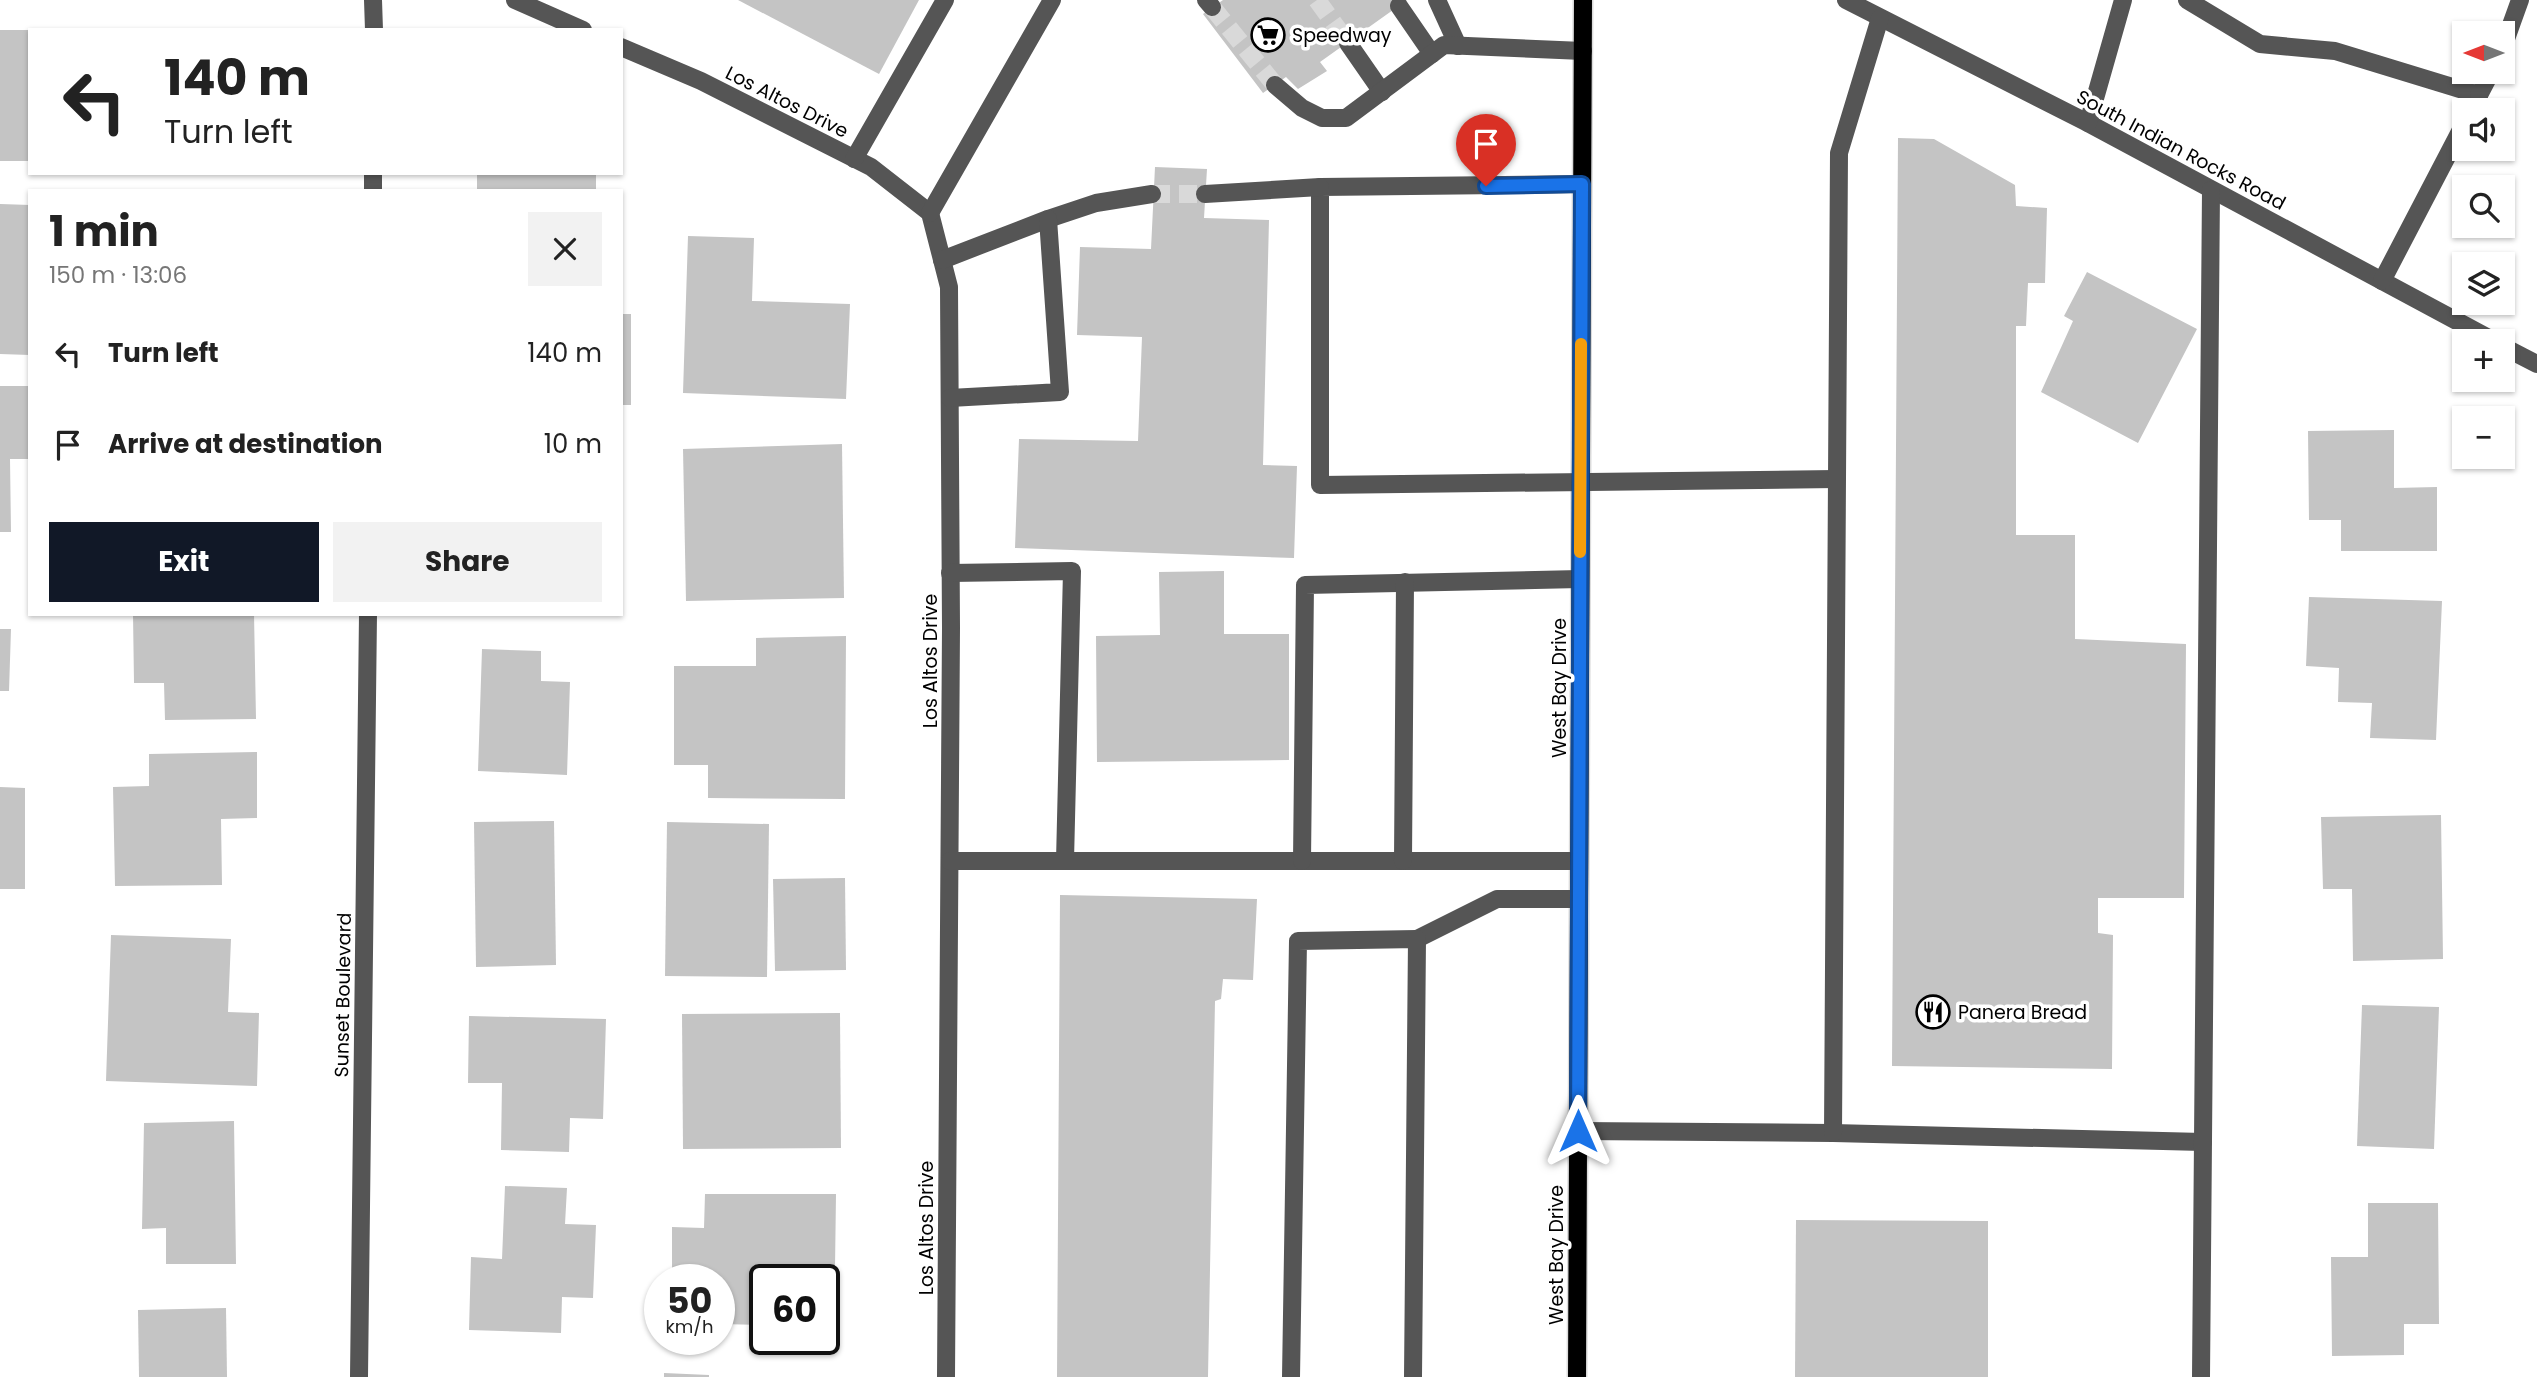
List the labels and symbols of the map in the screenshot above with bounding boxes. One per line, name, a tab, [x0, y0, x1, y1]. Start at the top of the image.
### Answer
supermarket icon: Speedway	[1249, 16, 1287, 54]
north arrow	[2452, 21, 2515, 84]
place label: Speedway	[1292, 22, 1392, 49]
street label: Los Altos Drive	[721, 59, 853, 145]
street label: South Indian Rocks Road	[2072, 83, 2290, 217]
pin	[1456, 114, 1516, 186]
street label: Los Altos Drive	[917, 594, 944, 728]
street label: West Bay Drive	[1546, 618, 1573, 758]
street label: Sunset Boulevard	[328, 912, 358, 1078]
restaurant icon: Panera Bread	[1914, 993, 1952, 1031]
place label: Panera Bread	[1958, 999, 2087, 1026]
position arrow	[1541, 1094, 1615, 1168]
street label: Los Altos Drive	[913, 1161, 940, 1295]
street label: West Bay Drive	[1543, 1185, 1570, 1325]
speed limit sign: 60	[749, 1264, 840, 1355]

